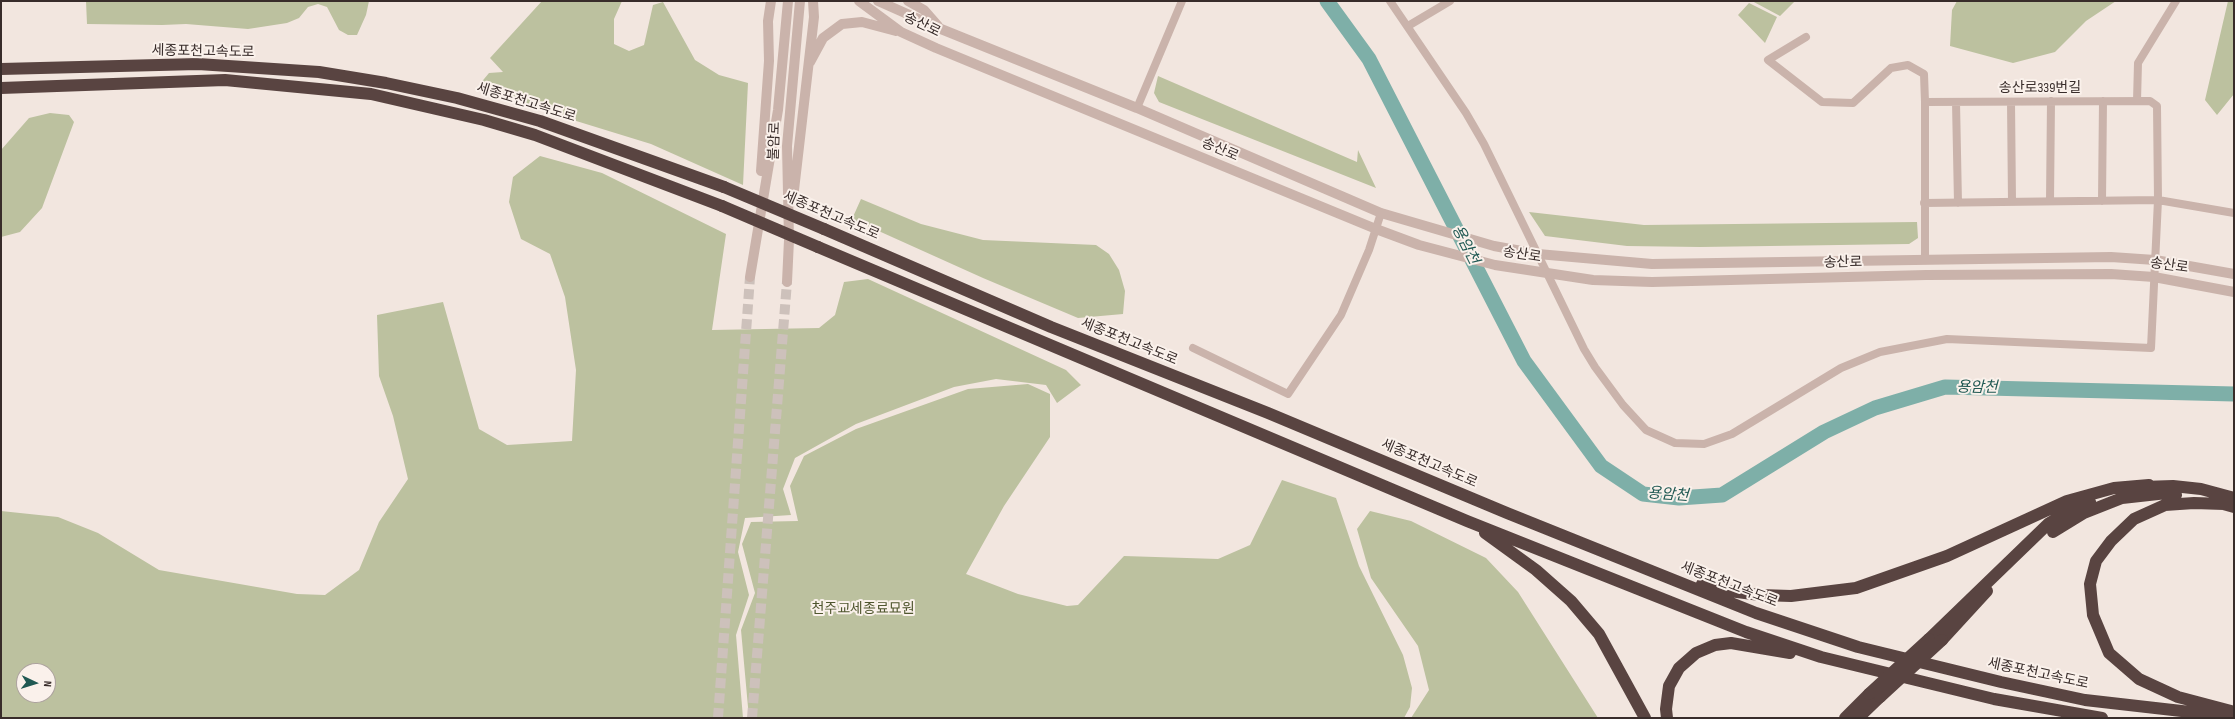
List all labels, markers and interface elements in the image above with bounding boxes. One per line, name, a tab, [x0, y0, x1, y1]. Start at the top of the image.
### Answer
street label: 송산로	[901, 9, 943, 41]
street label: 세종포천고속도로	[151, 43, 255, 61]
street label: 세종포천고속도로	[474, 80, 578, 126]
street label: 송산로339번길	[1999, 80, 2081, 96]
street label: 불암로	[766, 121, 784, 161]
street label: 송산로	[1199, 135, 1241, 165]
street label: 세종포천고속도로	[780, 188, 882, 244]
water label: 용암천	[1448, 222, 1482, 268]
street label: 송산로	[1502, 244, 1542, 266]
street label: 송산로	[1824, 254, 1862, 272]
street label: 송산로	[2149, 255, 2189, 277]
street label: 세종포천고속도로	[1078, 315, 1180, 369]
water label: 용암천	[1956, 379, 1998, 397]
street label: 세종포천고속도로	[1378, 436, 1480, 492]
water label: 용암천	[1647, 485, 1689, 505]
street label: 세종포천고속도로	[1678, 559, 1780, 611]
park label: 천주교세종료묘원	[811, 601, 915, 617]
street label: 세종포천고속도로	[1986, 655, 2090, 693]
north arrow	[16, 663, 56, 703]
text: N	[41, 680, 54, 687]

